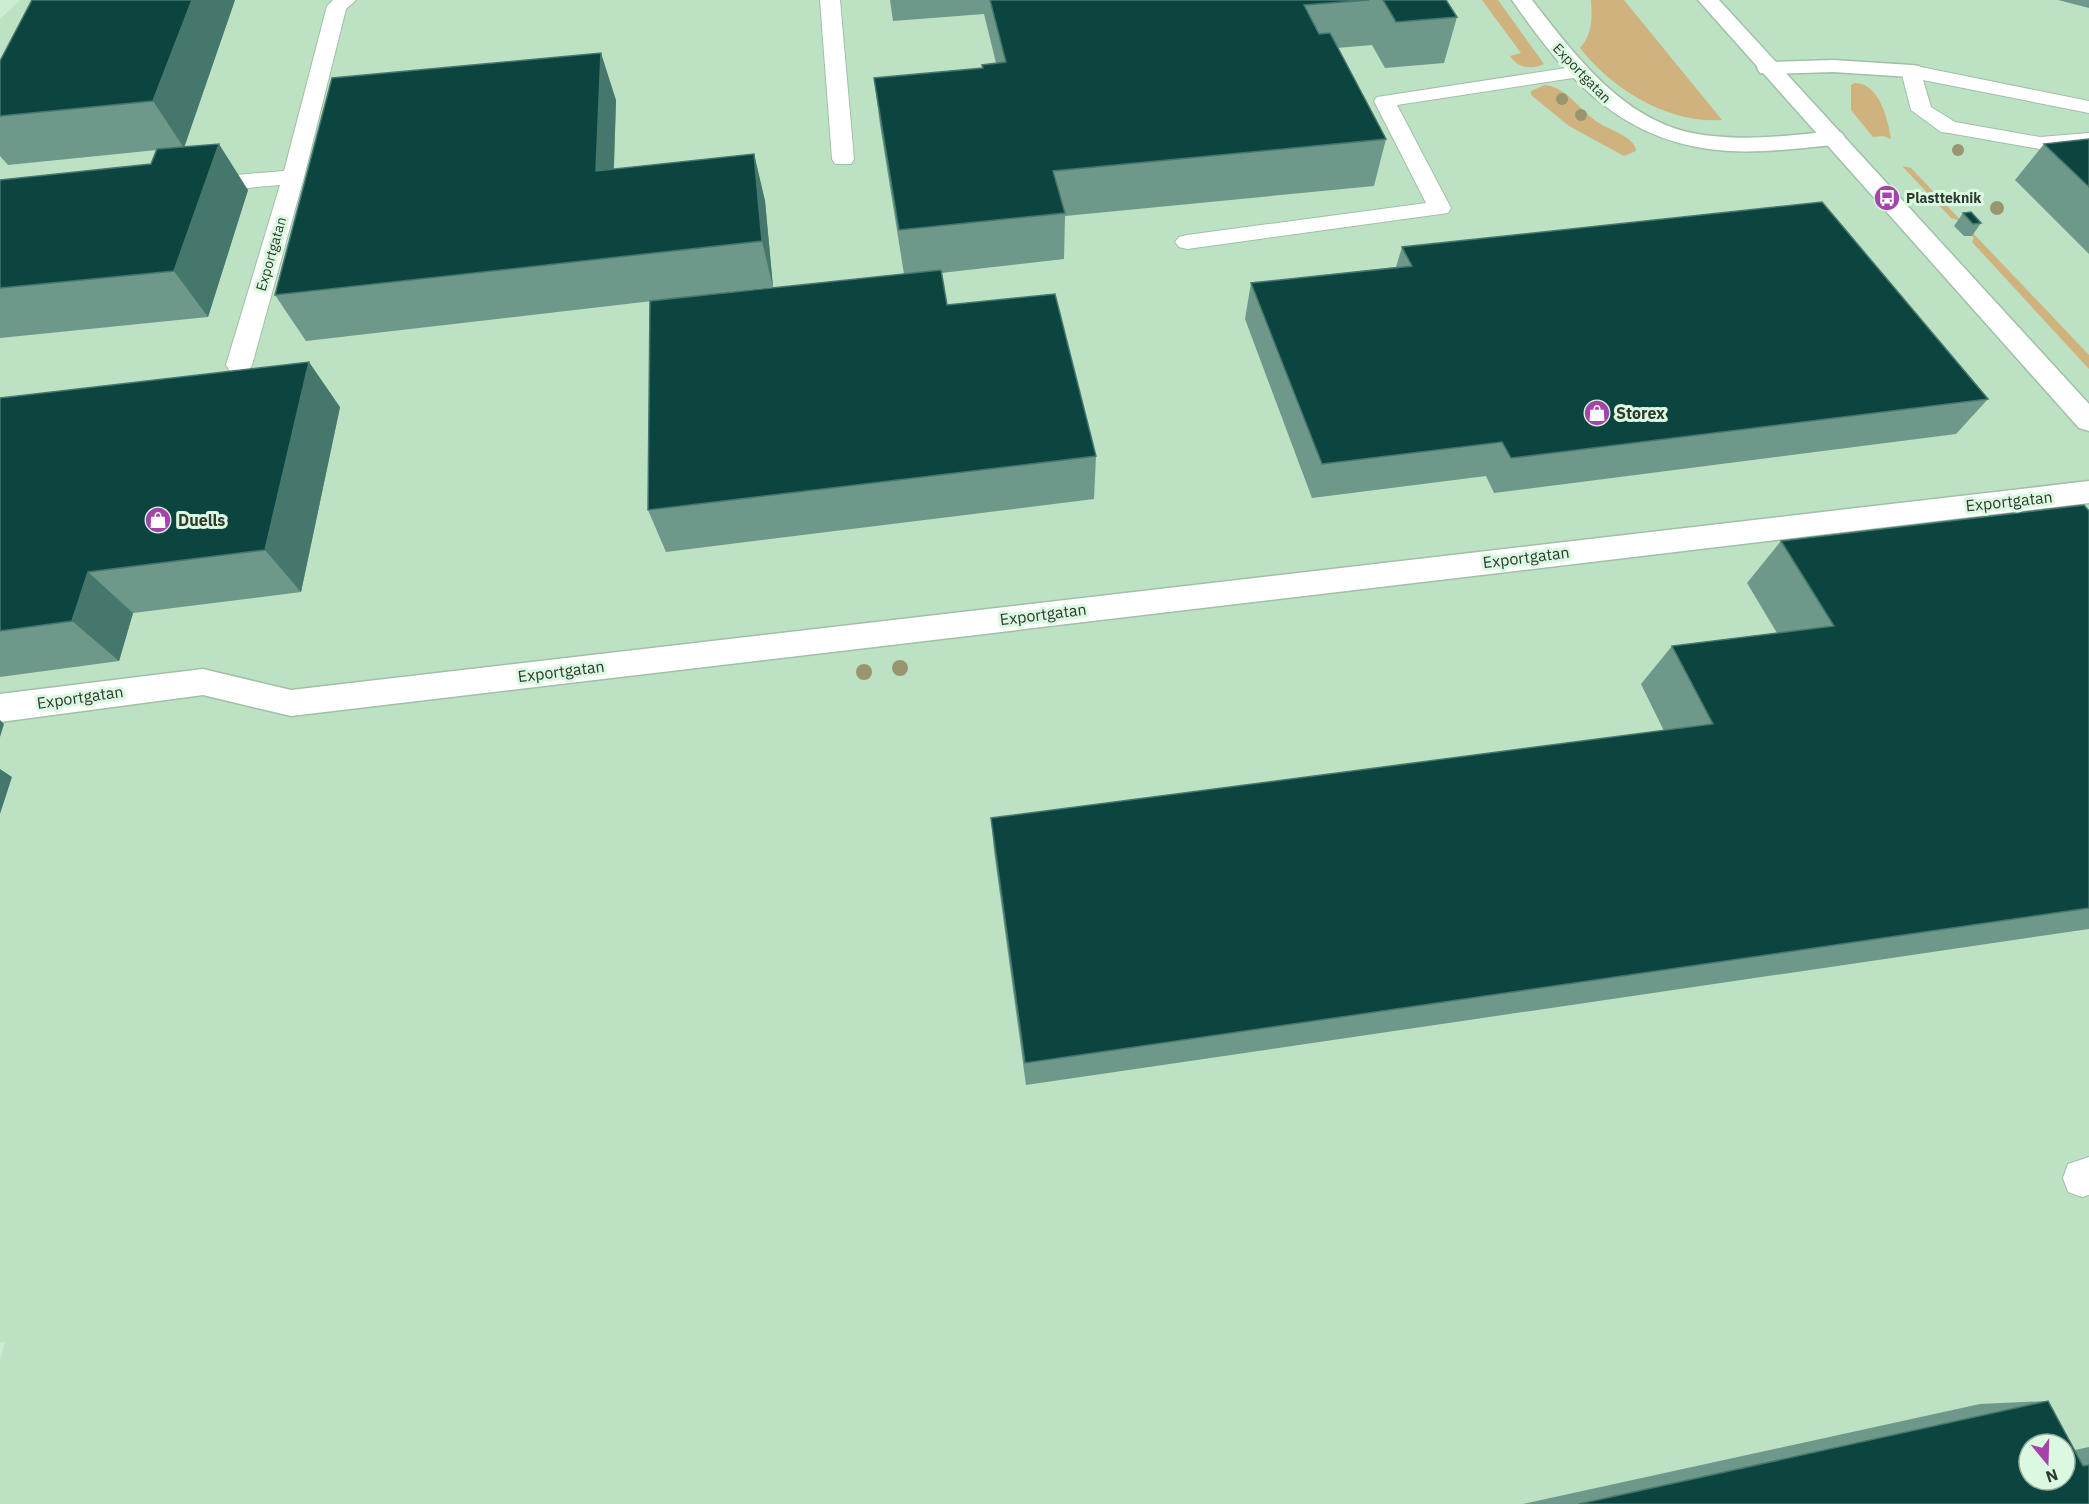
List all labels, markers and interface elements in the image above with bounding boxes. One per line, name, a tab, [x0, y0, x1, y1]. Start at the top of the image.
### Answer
street label: Exportgatan	[1549, 39, 1615, 107]
bus stop icon: Plastteknik	[1872, 183, 1902, 213]
place label: Plastteknik	[1906, 189, 1982, 207]
street label: Exportgatan	[252, 215, 290, 293]
shop icon: Storex	[1582, 398, 1612, 428]
place label: Storex	[1616, 403, 1665, 423]
street label: Exportgatan	[1965, 486, 2053, 516]
shop icon: Duells	[143, 505, 173, 535]
place label: Duells	[178, 510, 225, 530]
street label: Exportgatan	[1481, 542, 1571, 572]
street label: Exportgatan	[998, 599, 1088, 629]
street label: Exportgatan	[516, 656, 606, 686]
street label: Exportgatan	[35, 681, 125, 713]
north arrow	[2017, 1432, 2077, 1492]
text: N	[2043, 1465, 2061, 1488]

